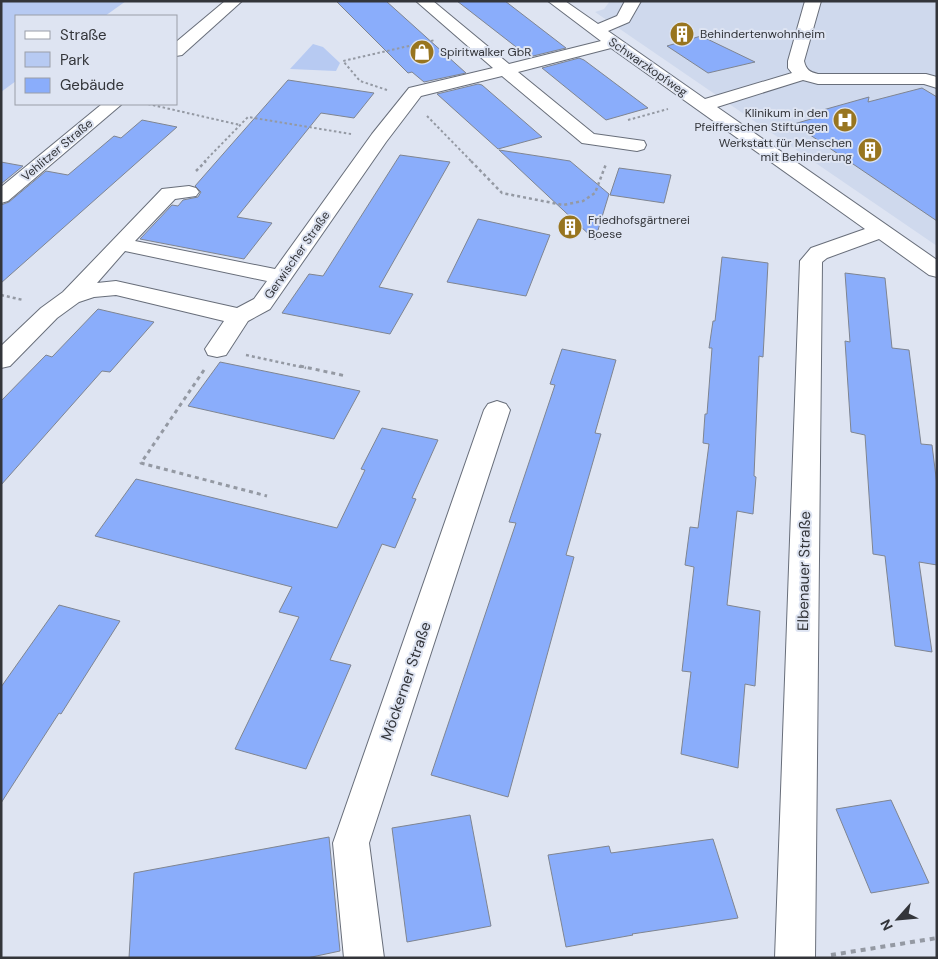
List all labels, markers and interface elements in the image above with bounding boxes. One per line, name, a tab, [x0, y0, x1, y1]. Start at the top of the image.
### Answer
legend	[15, 15, 178, 105]
building icon: Behindertenwohnheim	[669, 21, 695, 47]
text: Straße	[60, 25, 107, 45]
place label: Behindertenwohnheim	[700, 26, 825, 42]
street label: Schwarzkopfweg	[605, 34, 691, 100]
shop icon: Spiritwalker GbR	[409, 39, 435, 65]
place label: Spiritwalker GbR	[440, 44, 531, 60]
text: Park	[60, 50, 90, 70]
text: Gebäude	[60, 75, 124, 95]
place label: Klinikum in den Pfeifferschen Stiftungen	[694, 105, 828, 135]
hospital icon: Klinikum in den Pfeifferschen Stiftungen	[832, 107, 858, 133]
street label: Vehlitzer Straße	[18, 115, 96, 185]
place label: Werkstatt für Menschen mit Behinderung	[719, 135, 852, 165]
building icon: Werkstatt für Menschen mit Behinderung	[857, 137, 883, 163]
street label: Gerwischer Straße	[261, 208, 333, 302]
place label: Friedhofsgärtnerei Boese	[588, 212, 690, 242]
building icon: Friedhofsgärtnerei Boese	[557, 214, 583, 240]
street label: Elbenauer Straße	[793, 511, 815, 631]
street label: Möckerner Straße	[376, 619, 436, 743]
north arrow	[873, 894, 923, 944]
text: N	[876, 916, 897, 934]

